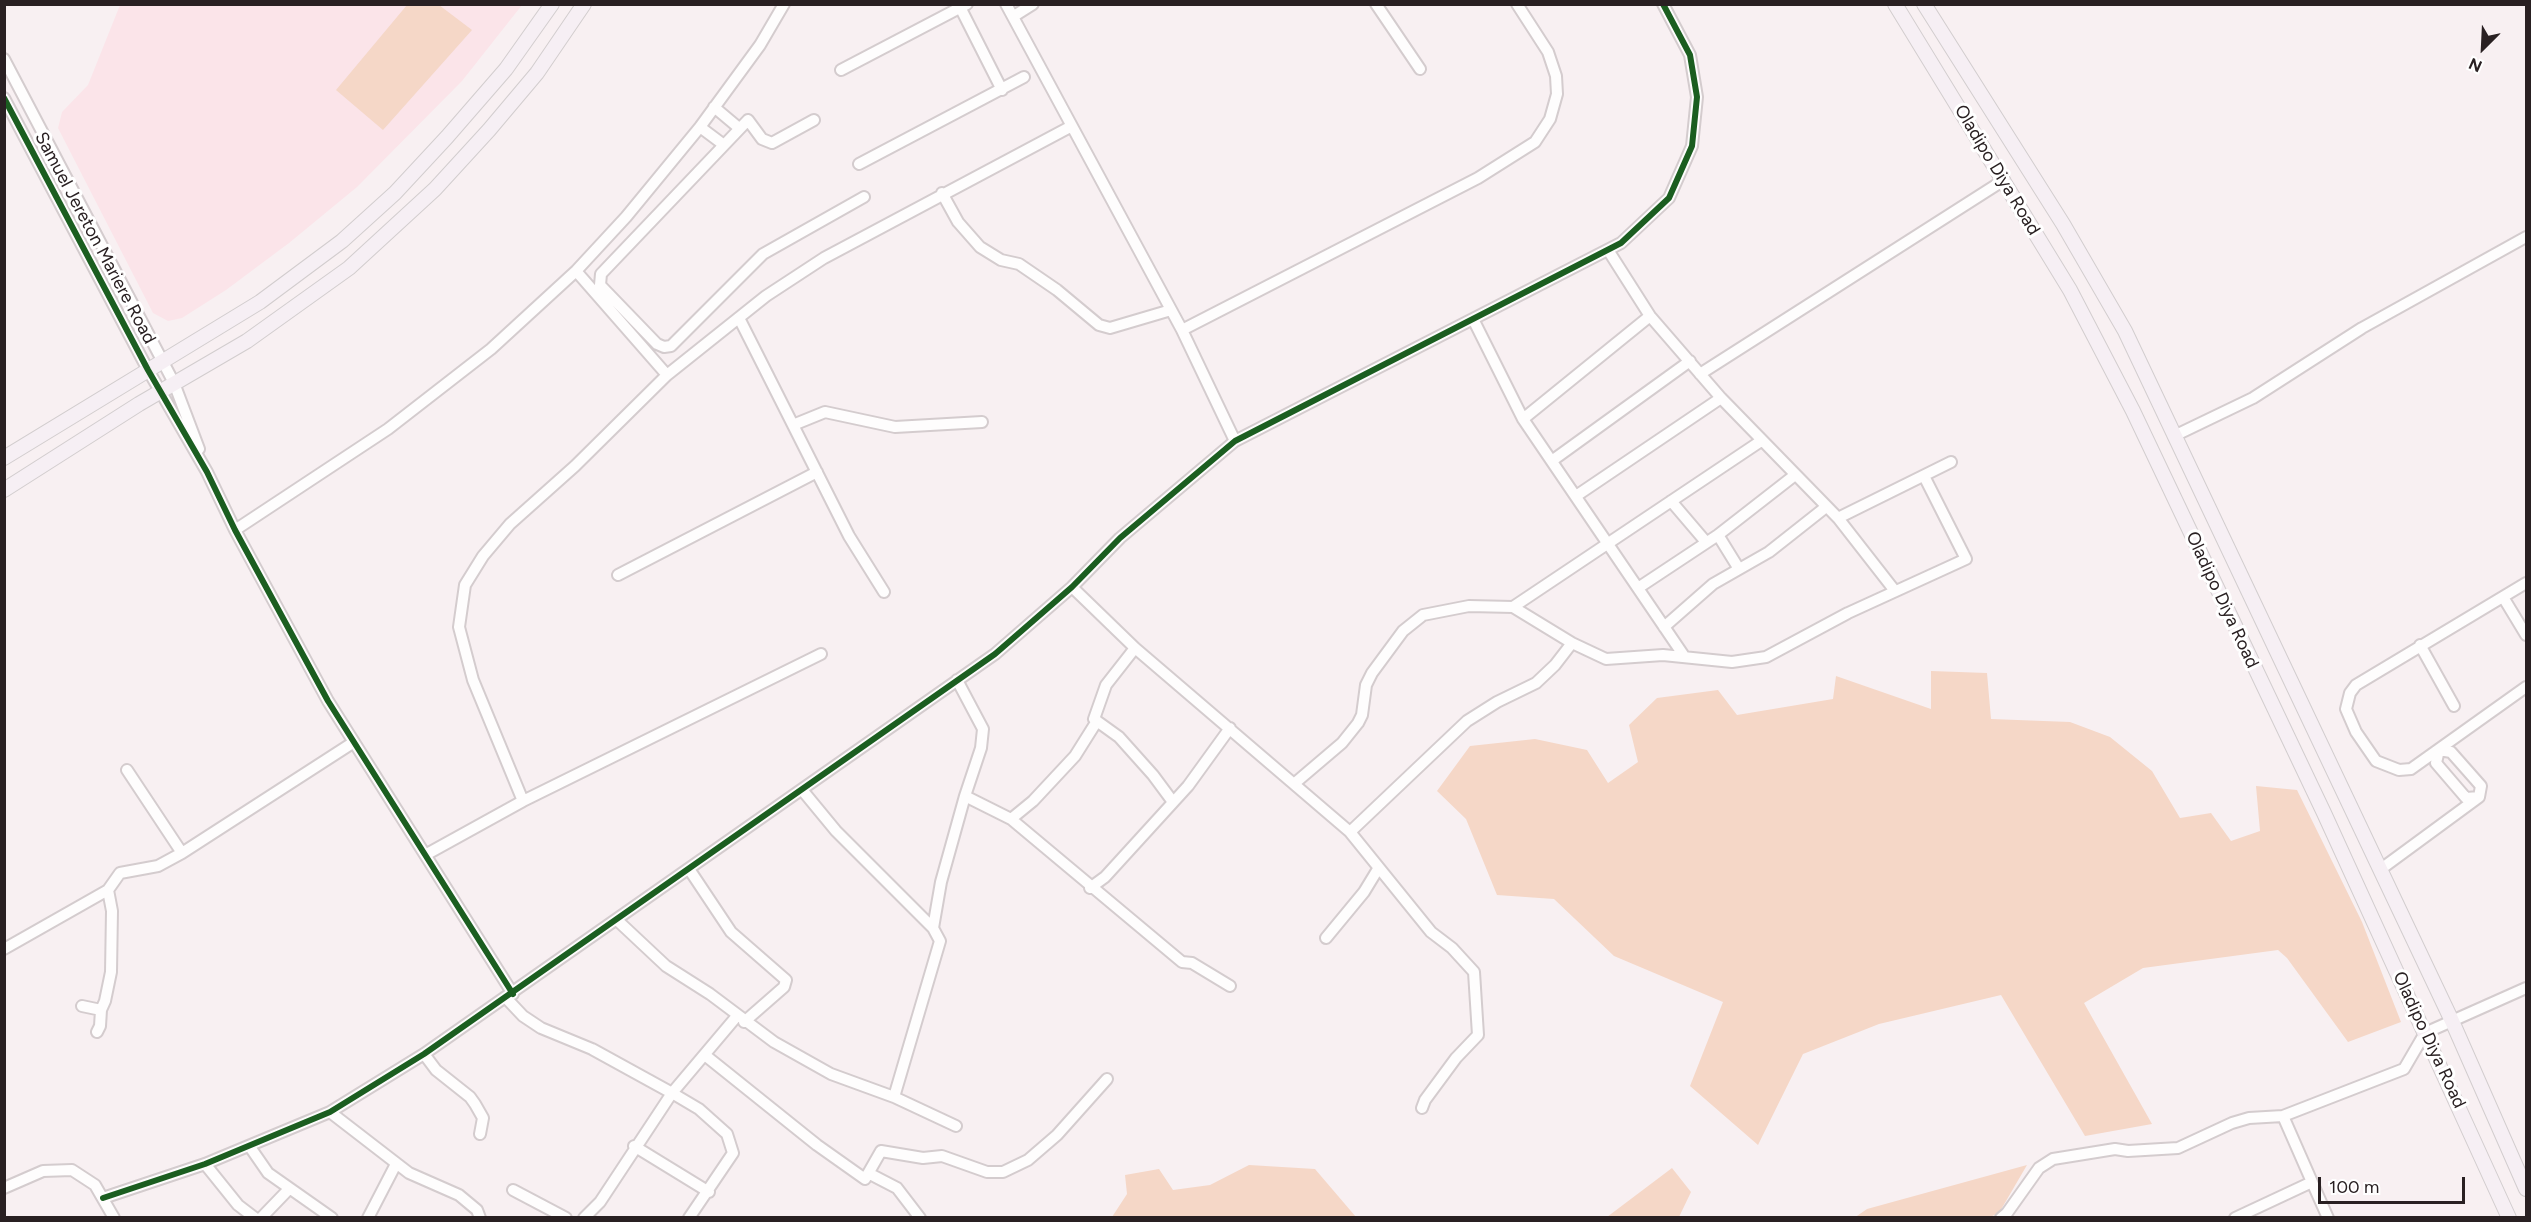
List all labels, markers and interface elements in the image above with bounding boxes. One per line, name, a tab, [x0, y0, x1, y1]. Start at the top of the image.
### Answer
north arrow	[2453, 18, 2513, 78]
text: N	[2466, 54, 2485, 76]
street label: Oladipo Diya Road	[1950, 101, 2044, 239]
street label: Samuel Jereton Mariere Road	[30, 128, 160, 348]
street label: Oladipo Diya Road	[2181, 528, 2263, 672]
street label: Oladipo Diya Road	[2388, 968, 2470, 1112]
scale bar	[2321, 1165, 2468, 1203]
text: 100 m	[2329, 1176, 2379, 1198]

